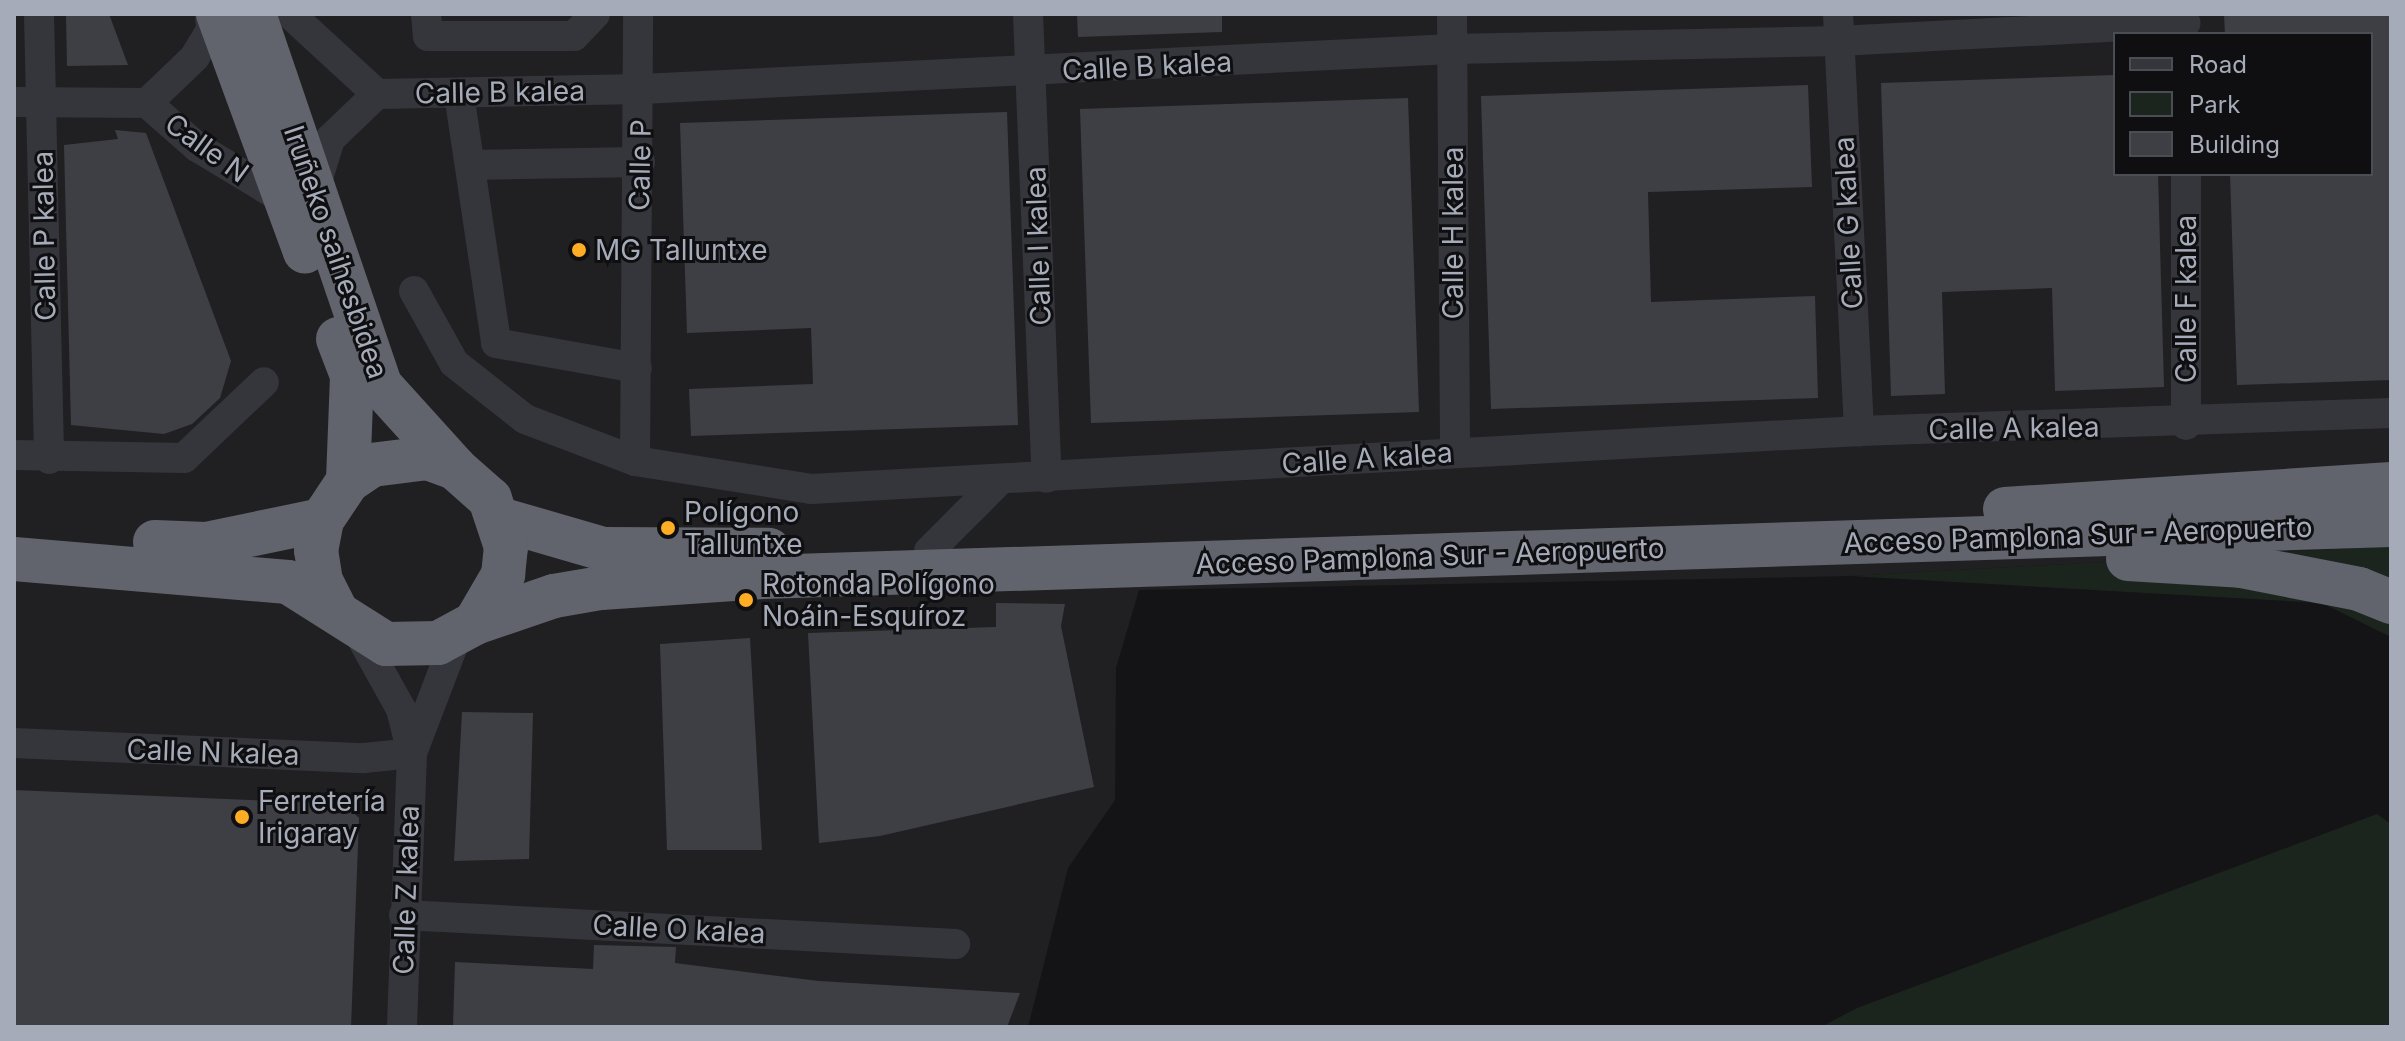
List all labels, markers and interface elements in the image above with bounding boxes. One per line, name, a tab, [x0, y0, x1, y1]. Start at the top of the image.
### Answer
legend	[2113, 32, 2373, 176]
street label: Calle B kalea	[1061, 45, 1233, 87]
text: Road	[2189, 50, 2247, 79]
street label: Calle B kalea	[415, 74, 585, 110]
text: Park	[2189, 90, 2240, 119]
street label: Calle N	[159, 106, 255, 190]
street label: Calle P	[622, 119, 658, 211]
street label: Iruñeko saihesbidea	[277, 121, 395, 383]
text: Building	[2189, 130, 2280, 159]
street label: Calle G kalea	[1827, 136, 1869, 310]
street label: Calle H kalea	[1436, 147, 1470, 319]
street label: Calle P kalea	[26, 151, 62, 321]
street label: Calle I kalea	[1018, 166, 1058, 326]
street label: Calle F kalea	[2169, 215, 2203, 383]
place label: MG Talluntxe	[595, 233, 768, 267]
marker: MG Talluntxe	[570, 241, 588, 259]
street label: Calle A kalea	[1928, 410, 2100, 446]
street label: Calle A kalea	[1280, 435, 1454, 481]
place label: Polígono Talluntxe	[684, 495, 803, 561]
street label: Acceso Pamplona Sur - Aeropuerto	[1843, 510, 2313, 560]
marker: Polígono Talluntxe	[659, 519, 677, 537]
street label: Acceso Pamplona Sur - Aeropuerto	[1195, 531, 1665, 581]
place label: Rotonda Polígono Noáin-Esquíroz	[762, 567, 995, 633]
marker: Rotonda Polígono Noáin-Esquíroz	[737, 591, 755, 609]
street label: Calle N kalea	[126, 732, 300, 772]
place label: Ferretería Irigaray	[258, 784, 386, 850]
street label: Calle Z kalea	[386, 805, 426, 975]
marker: Ferretería Irigaray	[233, 808, 251, 826]
street label: Calle O kalea	[592, 908, 766, 950]

